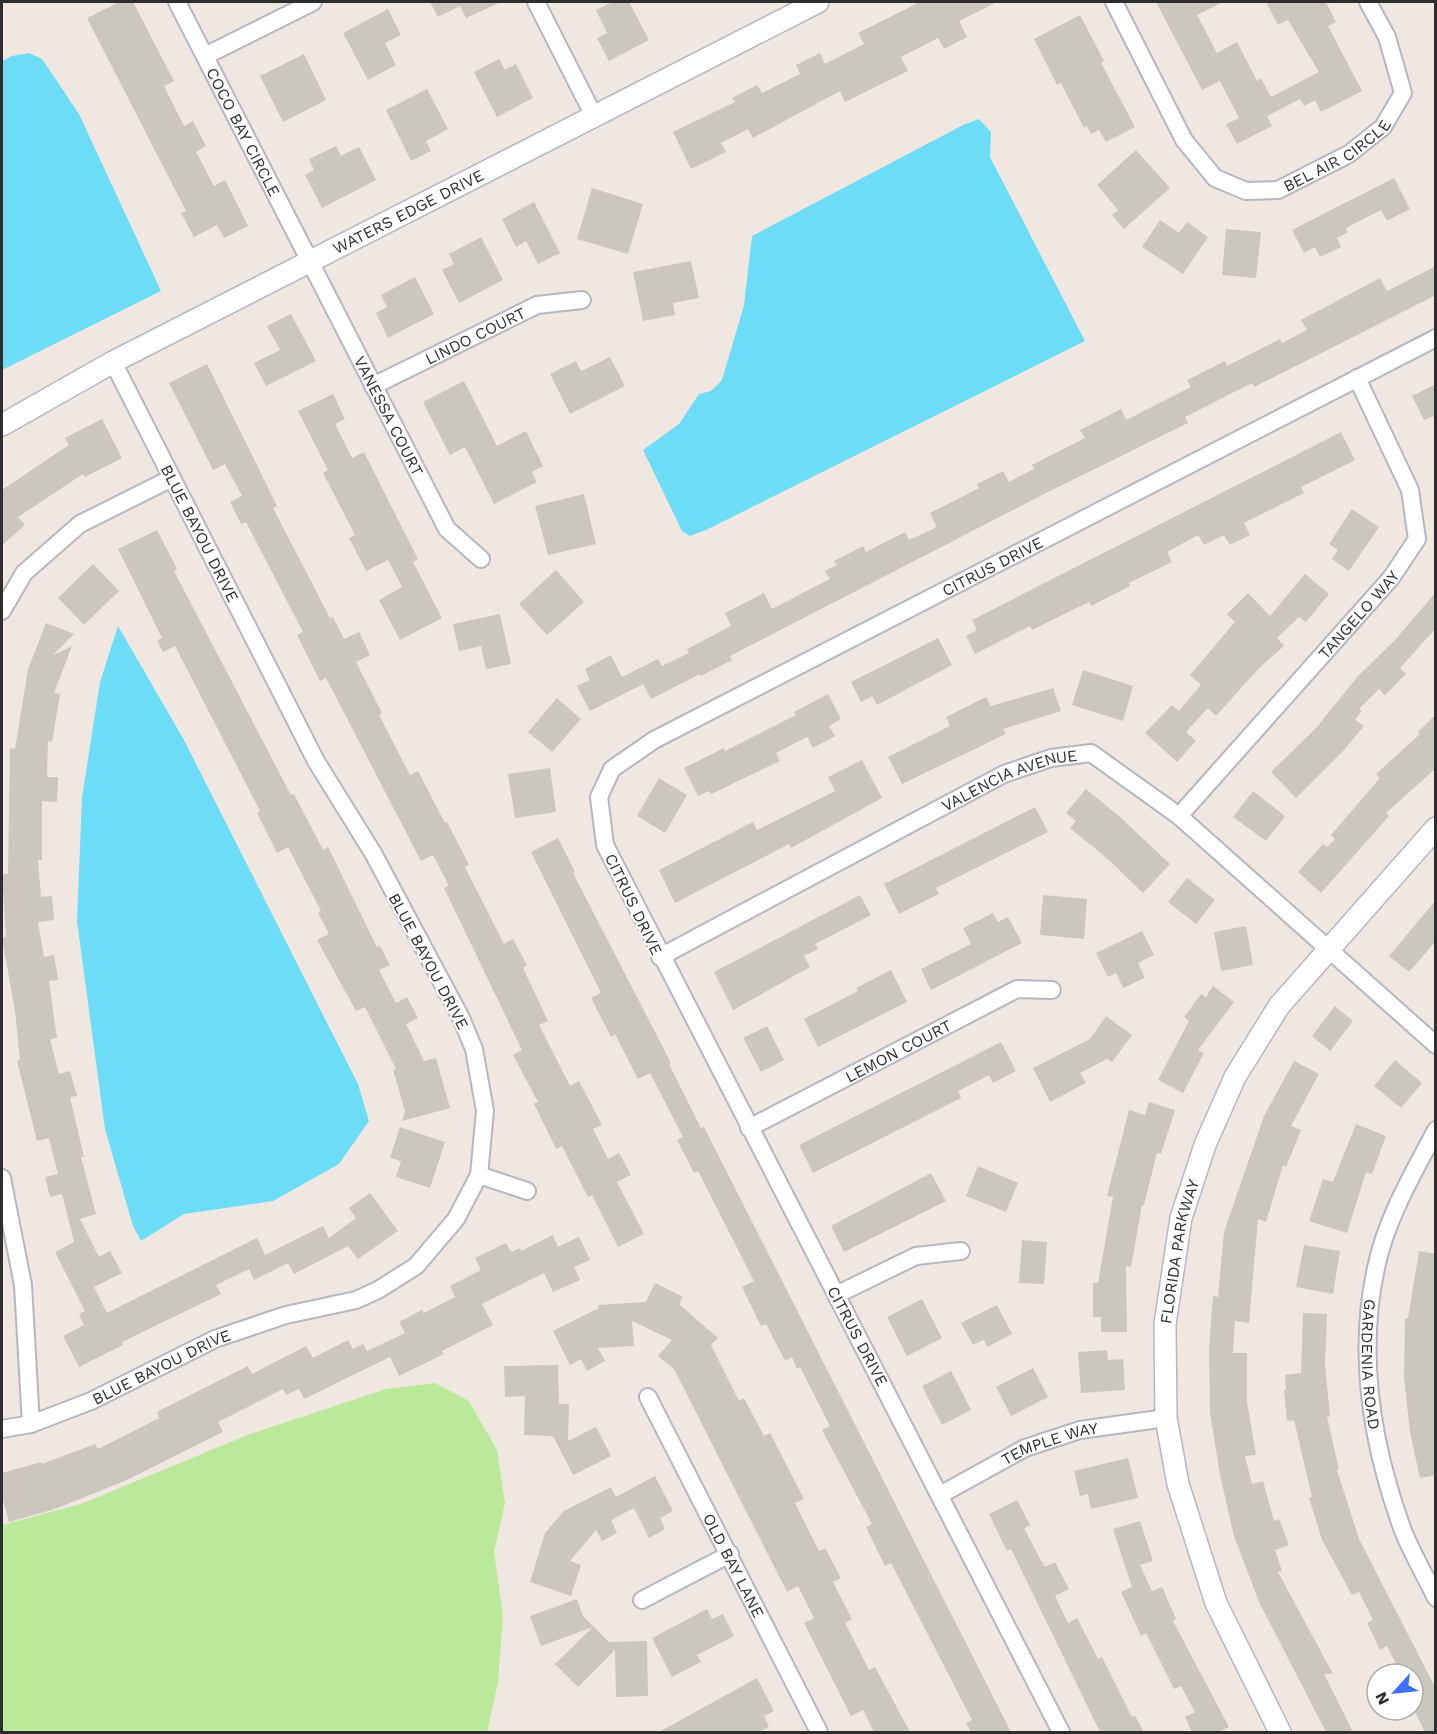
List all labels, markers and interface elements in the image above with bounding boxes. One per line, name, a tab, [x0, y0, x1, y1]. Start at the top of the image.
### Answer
street label: COCO BAY CIRCLE	[202, 65, 284, 200]
street label: BEL AIR CIRCLE	[1280, 116, 1395, 196]
street label: WATERS EDGE DRIVE	[330, 165, 487, 258]
street label: LINDO COURT	[422, 303, 529, 369]
street label: VANESSA COURT	[350, 353, 427, 479]
street label: BLUE BAYOU DRIVE	[157, 461, 242, 605]
street label: CITRUS DRIVE	[939, 533, 1046, 600]
street label: TANGELO WAY	[1315, 567, 1403, 663]
street label: VALENCIA AVENUE	[938, 746, 1078, 815]
street label: CITRUS DRIVE	[601, 850, 666, 958]
street label: BLUE BAYOU DRIVE	[385, 890, 473, 1033]
street label: LEMON COURT	[842, 1016, 955, 1086]
street label: FLORIDA PARKWAY	[1156, 1177, 1203, 1325]
street label: CITRUS DRIVE	[823, 1283, 892, 1389]
street label: GARDENIA ROAD	[1358, 1298, 1384, 1431]
street label: BLUE BAYOU DRIVE	[89, 1325, 233, 1409]
street label: TEMPLE WAY	[998, 1419, 1099, 1469]
street label: OLD BAY LANE	[699, 1510, 768, 1621]
north arrow	[1365, 1662, 1425, 1722]
text: N	[1371, 1689, 1393, 1708]

